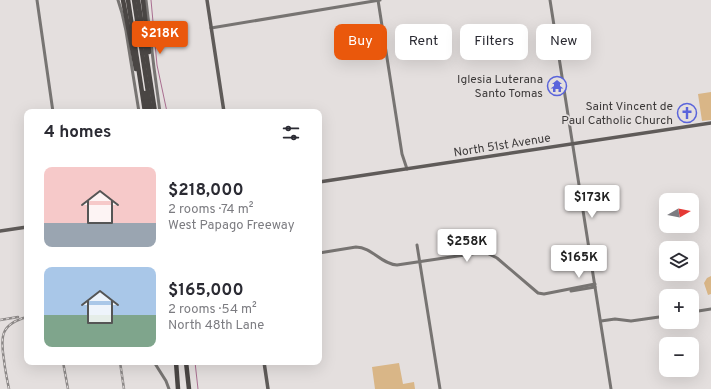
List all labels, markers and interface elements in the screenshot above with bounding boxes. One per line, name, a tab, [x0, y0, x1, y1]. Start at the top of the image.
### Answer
pin: $218K	[132, 21, 188, 55]
chip: Buy	[334, 24, 387, 60]
chip: Rent	[395, 24, 452, 60]
chip: Filters	[460, 24, 528, 60]
chip: New	[536, 24, 591, 60]
text: $218K	[141, 26, 179, 42]
place label: Iglesia Luterana Santo Tomas	[457, 72, 543, 102]
temple icon: Iglesia Luterana Santo Tomas	[546, 75, 568, 97]
place label: Saint Vincent de Paul Catholic Church	[561, 99, 673, 129]
church icon: Saint Vincent de Paul Catholic Church	[676, 102, 698, 124]
text: 4 homes	[44, 122, 111, 144]
icon: filters	[280, 122, 302, 144]
street label: North 51st Avenue	[452, 130, 552, 162]
text: $218,000	[168, 180, 244, 202]
icon: home	[76, 183, 124, 231]
pin: $173K	[564, 185, 620, 219]
text: $173K	[574, 190, 610, 206]
north arrow	[659, 193, 699, 233]
map controls	[659, 193, 699, 377]
text: 2 rooms · 74 m²	[168, 202, 253, 218]
text: West Papago Freeway	[168, 218, 295, 234]
pin: $258K	[439, 229, 495, 263]
text: $258K	[446, 234, 488, 250]
button: layers	[659, 241, 699, 281]
pin: $165K	[551, 245, 607, 279]
text: $165K	[560, 250, 598, 266]
text: $165,000	[168, 280, 244, 302]
icon: home	[76, 283, 124, 331]
button: +	[659, 289, 699, 329]
text: 2 rooms · 54 m²	[168, 302, 257, 318]
text: North 48th Lane	[168, 318, 264, 334]
button: −	[659, 337, 699, 377]

